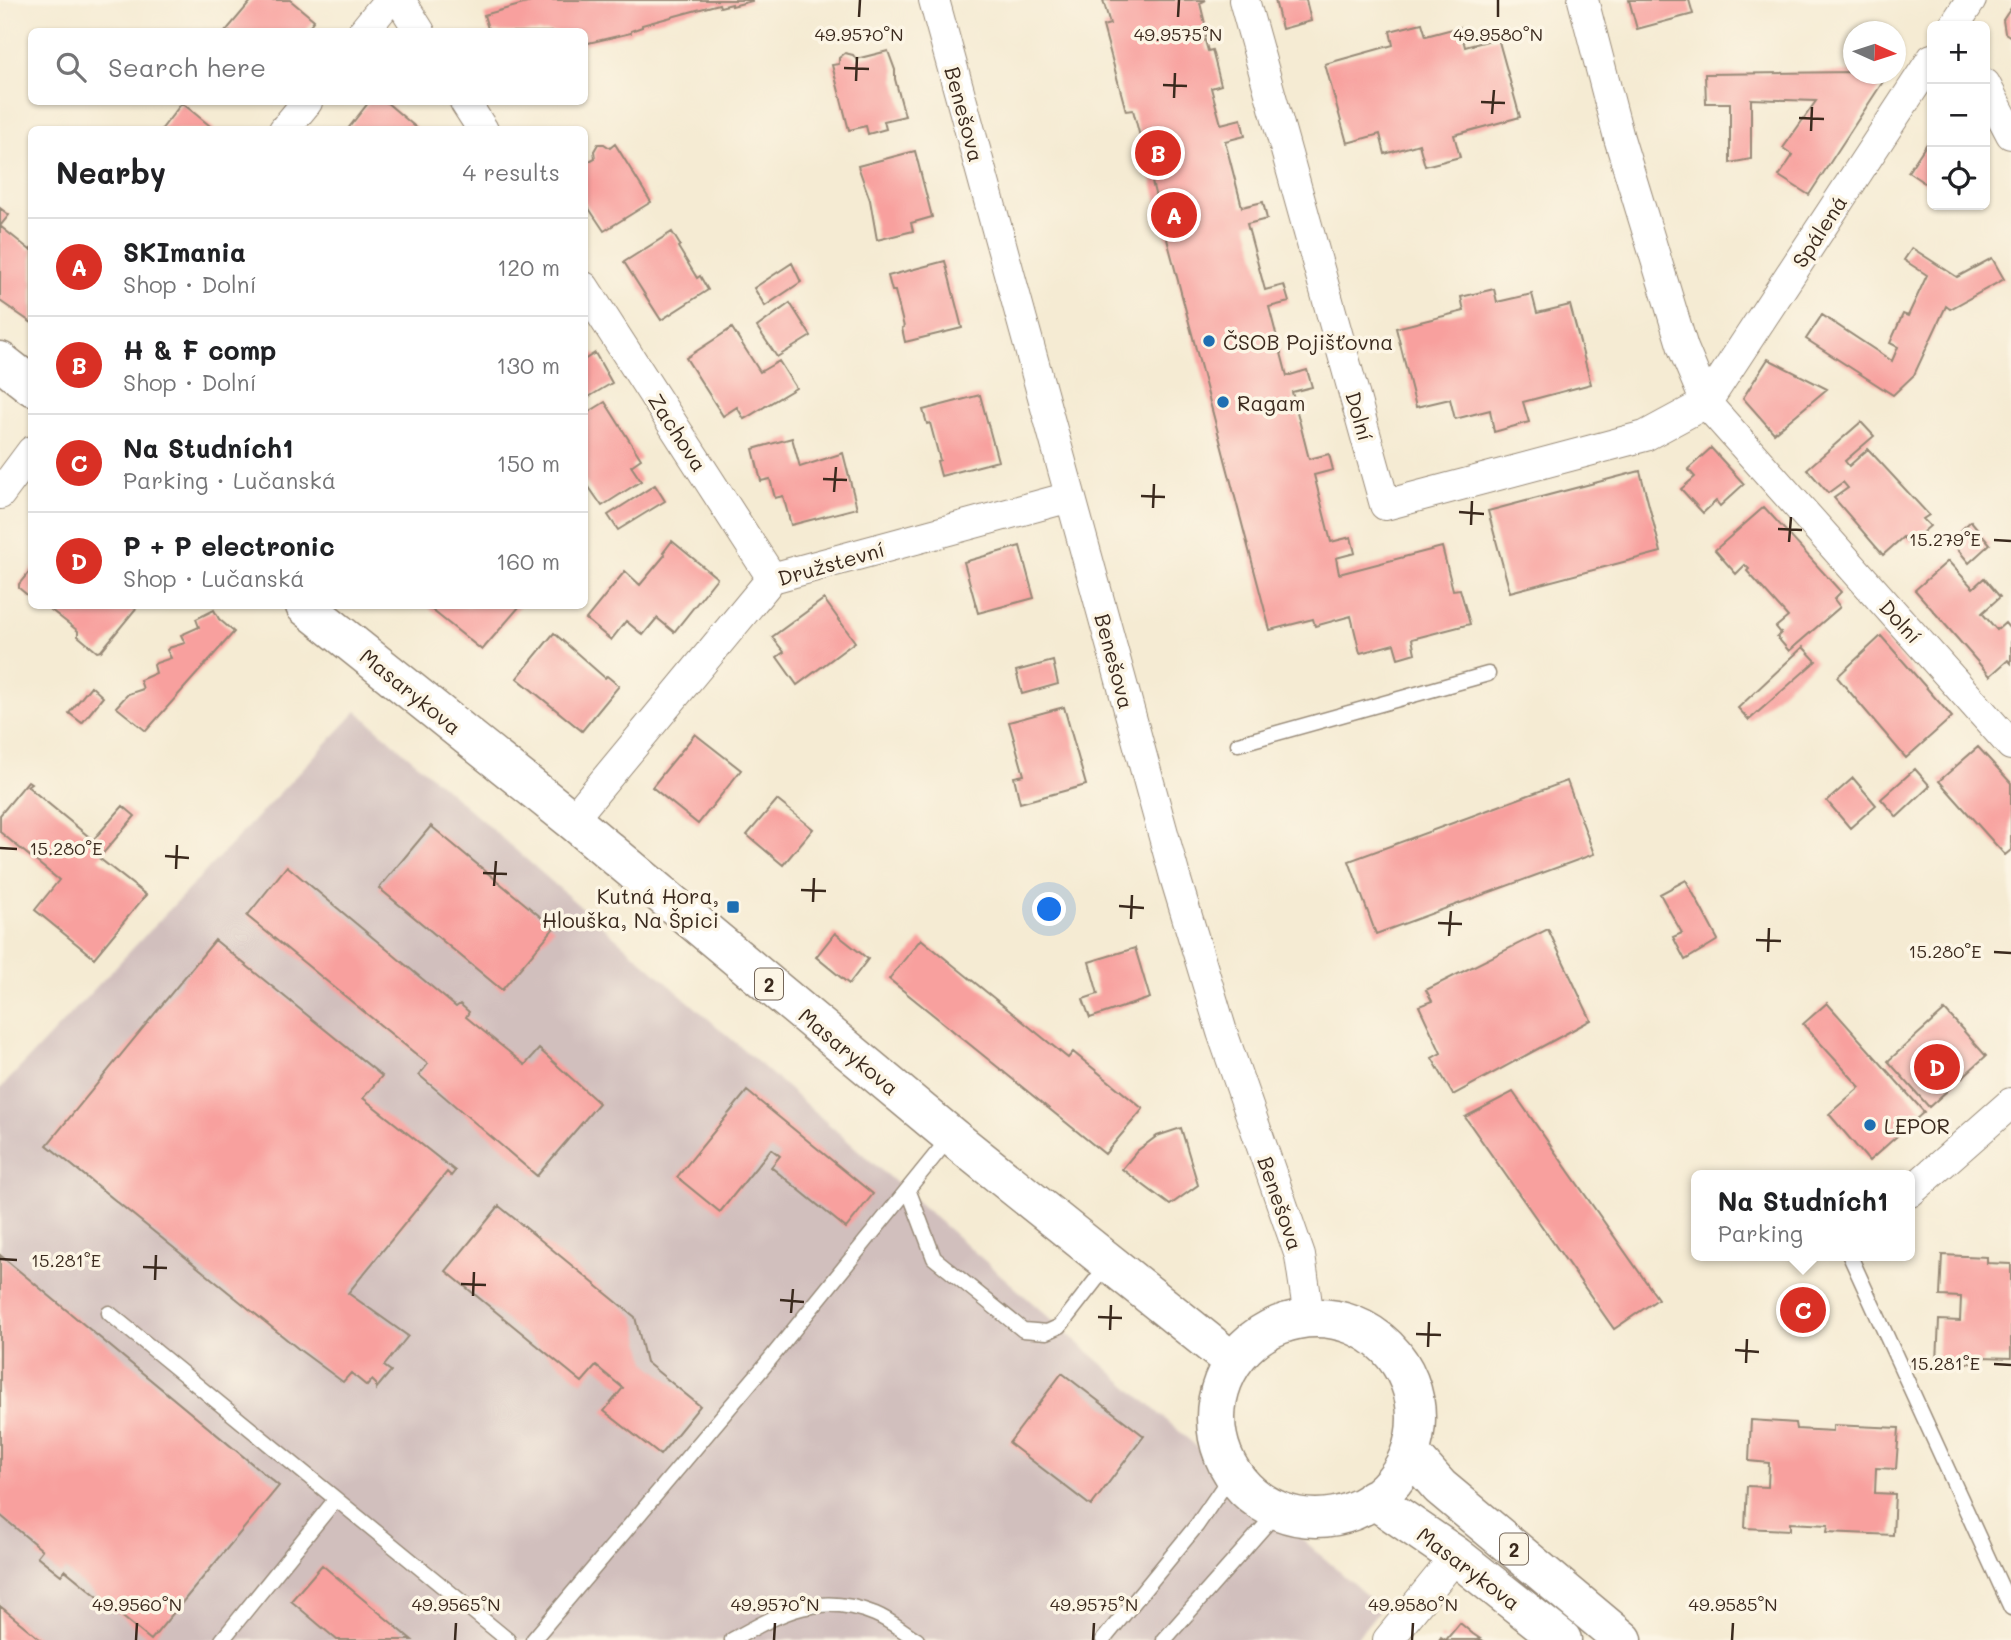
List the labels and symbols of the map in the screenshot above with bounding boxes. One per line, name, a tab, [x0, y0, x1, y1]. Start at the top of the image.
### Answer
north arrow	[1843, 21, 1906, 84]
text: 49.9570°N	[815, 22, 904, 46]
text: 49.9575°N	[1134, 22, 1222, 46]
text: 49.9580°N	[1453, 22, 1543, 46]
street label: Benešova	[939, 63, 991, 165]
pin: B	[1135, 127, 1181, 179]
pin: A	[1151, 189, 1197, 241]
street label: Spálená	[1786, 190, 1852, 272]
place label: ČSOB Pojišťovna	[1223, 328, 1393, 355]
marker: ČSOB Pojišťovna	[1201, 333, 1217, 349]
street label: Zachova	[643, 388, 713, 476]
street label: Dolní	[1340, 388, 1380, 444]
place label: Ragam	[1237, 389, 1306, 416]
marker: Ragam	[1215, 394, 1231, 410]
text: 15.279°E	[1909, 527, 1981, 551]
street label: Družstevní	[774, 535, 888, 591]
street label: Dolní	[1874, 593, 1928, 649]
street label: Benešova	[1089, 610, 1141, 712]
street label: Masarykova	[355, 642, 467, 740]
text: 15.280°E	[29, 836, 103, 860]
place label: Kutná Hora, Hlouška, Na Špici	[542, 882, 719, 933]
your location	[1032, 892, 1066, 926]
marker: Kutná Hora, Hlouška, Na Špici	[725, 899, 741, 915]
text: 15.280°E	[1908, 939, 1982, 963]
road number: 2	[755, 968, 783, 1000]
street label: Masarykova	[793, 1001, 905, 1101]
pin: D	[1914, 1041, 1960, 1093]
place label: LEPOR	[1884, 1112, 1950, 1139]
marker: LEPOR	[1862, 1117, 1878, 1133]
street label: Benešova	[1252, 1152, 1310, 1254]
text: 15.281°E	[31, 1248, 101, 1272]
pin: C	[1780, 1284, 1826, 1336]
text: 15.281°E	[1910, 1351, 1980, 1375]
street label: Masarykova	[1412, 1520, 1526, 1616]
road number: 2	[1500, 1534, 1528, 1564]
text: 49.9560°N	[92, 1592, 182, 1616]
text: 49.9565°N	[411, 1592, 501, 1616]
text: 49.9570°N	[731, 1592, 820, 1616]
text: 49.9575°N	[1050, 1592, 1138, 1616]
text: 49.9580°N	[1368, 1592, 1458, 1616]
text: 49.9585°N	[1688, 1592, 1778, 1616]

